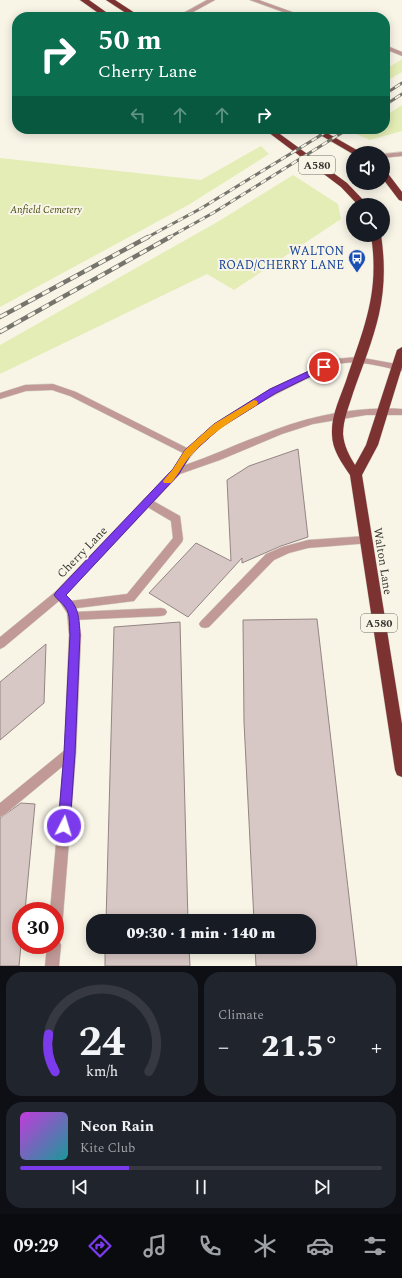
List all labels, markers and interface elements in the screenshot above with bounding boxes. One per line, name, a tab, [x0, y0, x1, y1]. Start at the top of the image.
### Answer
text: 50 m	[98, 19, 162, 62]
icon: right	[32, 28, 84, 80]
text: Cherry Lane	[98, 58, 197, 85]
icon: left	[127, 104, 149, 126]
icon: ahead	[169, 104, 191, 126]
icon: ahead	[211, 104, 233, 126]
icon: right	[253, 104, 275, 126]
map controls	[346, 146, 390, 242]
button: sound	[346, 146, 390, 190]
road number: A580	[299, 156, 335, 174]
button: search	[346, 198, 390, 242]
park label: Anfield Cemetery	[9, 202, 82, 218]
place label: WALTON ROAD/CHERRY LANE	[218, 242, 344, 275]
bus stop icon: WALTON ROAD/CHERRY LANE	[347, 248, 367, 273]
pin	[307, 350, 341, 384]
icon: arrive	[313, 356, 335, 378]
street label: Cherry Lane	[53, 522, 112, 583]
street label: Walton Lane	[368, 526, 397, 596]
road number: A580	[361, 614, 397, 632]
position arrow	[43, 805, 85, 847]
speed limit sign: 30	[12, 902, 64, 954]
text: 09:30 · 1 min · 140 m	[127, 922, 275, 945]
text: Climate	[218, 1005, 264, 1025]
text: 24	[79, 1011, 125, 1074]
text: 21.5°	[261, 1024, 339, 1070]
text: −	[218, 1031, 229, 1064]
text: +	[371, 1031, 382, 1064]
text: km/h	[86, 1061, 118, 1083]
text: Neon Rain	[80, 1115, 154, 1138]
text: Kite Club	[80, 1138, 135, 1158]
icon: previous	[69, 1176, 91, 1198]
icon: pause	[190, 1176, 212, 1198]
icon: next	[311, 1176, 333, 1198]
icon: directions	[86, 1232, 114, 1260]
icon: music	[141, 1232, 169, 1260]
icon: phone	[196, 1232, 224, 1260]
icon: climate	[251, 1232, 279, 1260]
icon: car	[306, 1232, 334, 1260]
icon: filters	[361, 1232, 389, 1260]
text: 09:29	[13, 1233, 59, 1260]

